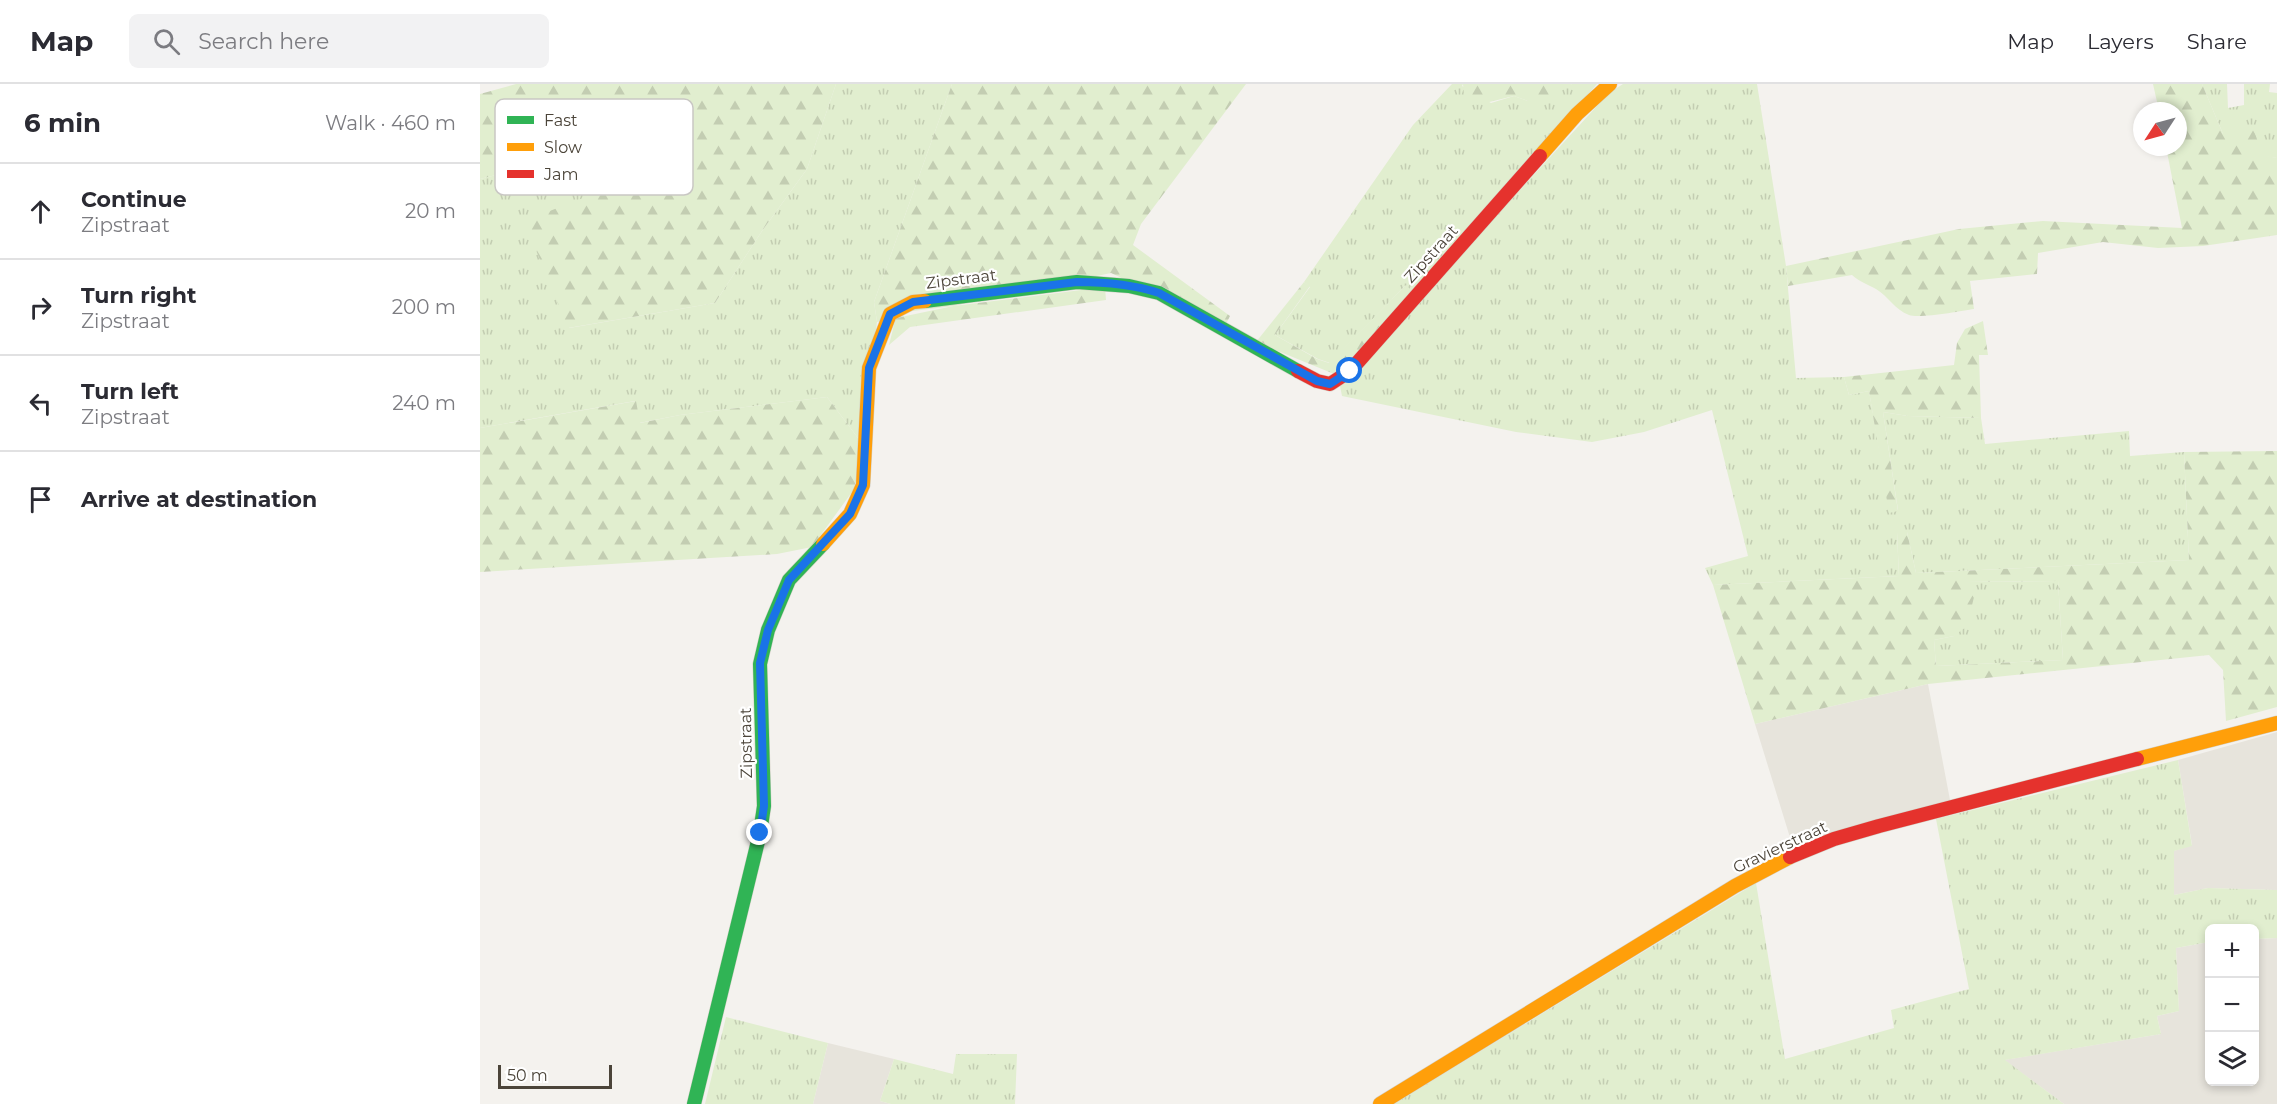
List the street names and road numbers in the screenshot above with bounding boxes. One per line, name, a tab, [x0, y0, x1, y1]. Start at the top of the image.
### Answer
street label: Zipstraat	[1400, 221, 1462, 287]
street label: Zipstraat	[925, 265, 998, 293]
street label: Zipstraat	[736, 707, 756, 779]
street label: Gravierstraat	[1730, 817, 1831, 877]

